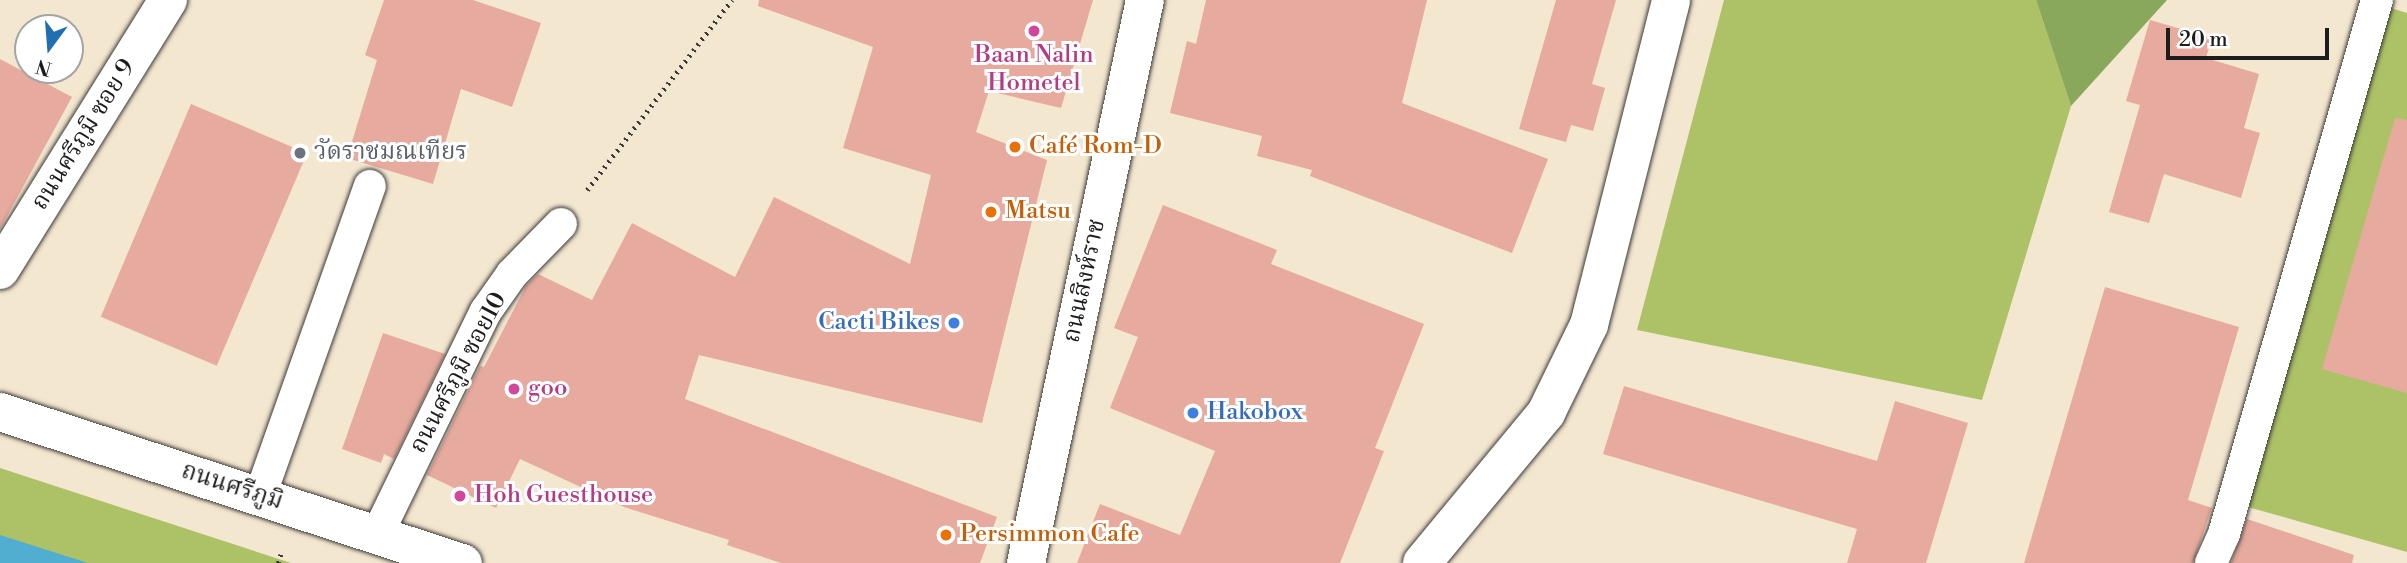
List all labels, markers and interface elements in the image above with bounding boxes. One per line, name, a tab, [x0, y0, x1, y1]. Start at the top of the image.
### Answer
north arrow	[14, 14, 84, 84]
scale bar	[2169, 14, 2332, 58]
marker: Baan Nalin Hometel	[1026, 23, 1042, 39]
text: 20 m	[2179, 27, 2228, 53]
place label: Baan Nalin Hometel	[974, 42, 1094, 98]
street label: ถนนศรีภูมิ ซอย 9	[26, 54, 142, 216]
text: N	[33, 54, 54, 81]
place label: Café Rom-D	[1029, 133, 1162, 161]
place label: วัดราชมณเทียร	[314, 139, 467, 167]
marker: Café Rom-D	[1007, 139, 1023, 155]
marker: วัดราชมณเทียร	[292, 145, 308, 161]
place label: Matsu	[1005, 198, 1071, 226]
marker: Matsu	[983, 204, 999, 220]
street label: ถนนสิงห์ราช	[1058, 217, 1112, 345]
street label: ถนนศรีภูมิ ซอย10	[404, 288, 514, 458]
place label: Cacti Bikes	[818, 309, 940, 337]
marker: Cacti Bikes	[946, 315, 962, 331]
place label: goo	[528, 375, 567, 403]
marker: goo	[506, 381, 522, 397]
place label: Hakobox	[1207, 399, 1303, 427]
marker: Hakobox	[1185, 405, 1201, 421]
street label: ถนนศรีภูมิ	[178, 457, 286, 517]
place label: Hoh Guesthouse	[474, 482, 653, 510]
marker: Hoh Guesthouse	[452, 488, 468, 504]
place label: Persimmon Cafe	[960, 521, 1140, 549]
marker: Persimmon Cafe	[938, 527, 954, 543]

